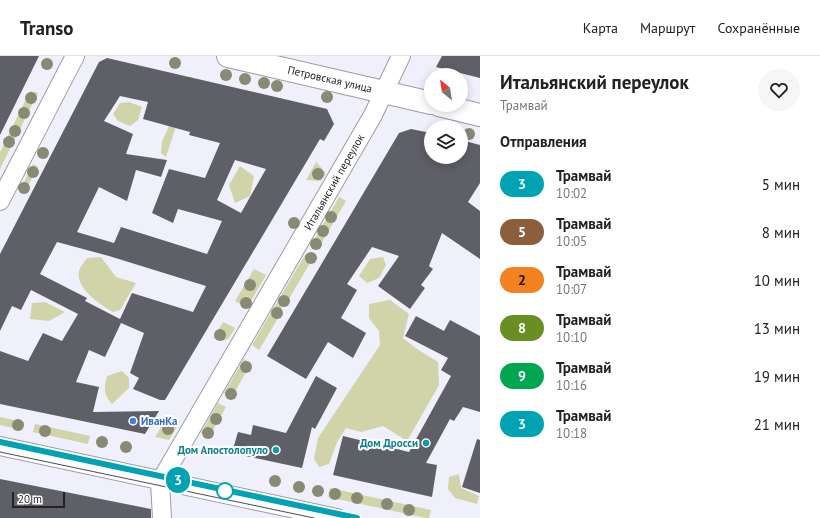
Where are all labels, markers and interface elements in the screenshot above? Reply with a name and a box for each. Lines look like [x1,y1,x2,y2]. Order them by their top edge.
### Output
text: Transo [20,16,73,40]
text: Карта [583,19,618,37]
text: Маршрут [640,19,695,37]
text: Сохранённые [717,19,800,37]
street label: Петровская улица [286,62,374,96]
north arrow [424,68,468,112]
map controls [424,68,468,164]
button: heart [758,69,800,111]
text: Итальянский переулок [500,70,689,94]
text: Трамвай [500,97,548,114]
button: layers [424,120,468,164]
street label: Итальянский переулок [301,131,368,233]
text: Отправления [500,132,587,151]
text: Трамвай [556,166,611,185]
text: 3 [518,175,526,193]
text: 5 мин [762,175,800,194]
text: 10:02 [556,185,587,202]
text: Трамвай [556,214,611,233]
text: 5 [518,223,526,241]
text: 8 мин [762,223,800,242]
text: 10:05 [556,233,587,250]
text: Трамвай [556,262,611,281]
text: 2 [518,271,526,289]
text: 10 мин [754,271,800,290]
text: 10:07 [556,281,587,298]
text: Трамвай [556,310,611,329]
text: 8 [518,319,526,337]
text: 13 мин [754,319,800,338]
text: 10:10 [556,329,587,346]
text: Трамвай [556,358,611,377]
text: 9 [518,367,526,385]
text: 19 мин [754,367,800,386]
text: 10:16 [556,377,587,394]
text: Трамвай [556,406,611,425]
place label: ИванКа [141,414,178,428]
text: 3 [518,415,526,433]
text: 21 мин [754,415,800,434]
marker: ИванКа [128,416,138,426]
text: 10:18 [556,425,587,442]
place label: Дом Дросси [360,436,418,450]
marker: Дом Дросси [421,438,431,448]
place label: Дом Апостолопуло [177,443,268,457]
marker: Дом Апостолопуло [271,445,281,455]
line badge: 3 [165,467,191,493]
text: 3 [174,471,182,489]
unlabelled marker [216,482,234,500]
scale bar [12,490,65,509]
text: 20 m [18,492,42,506]

